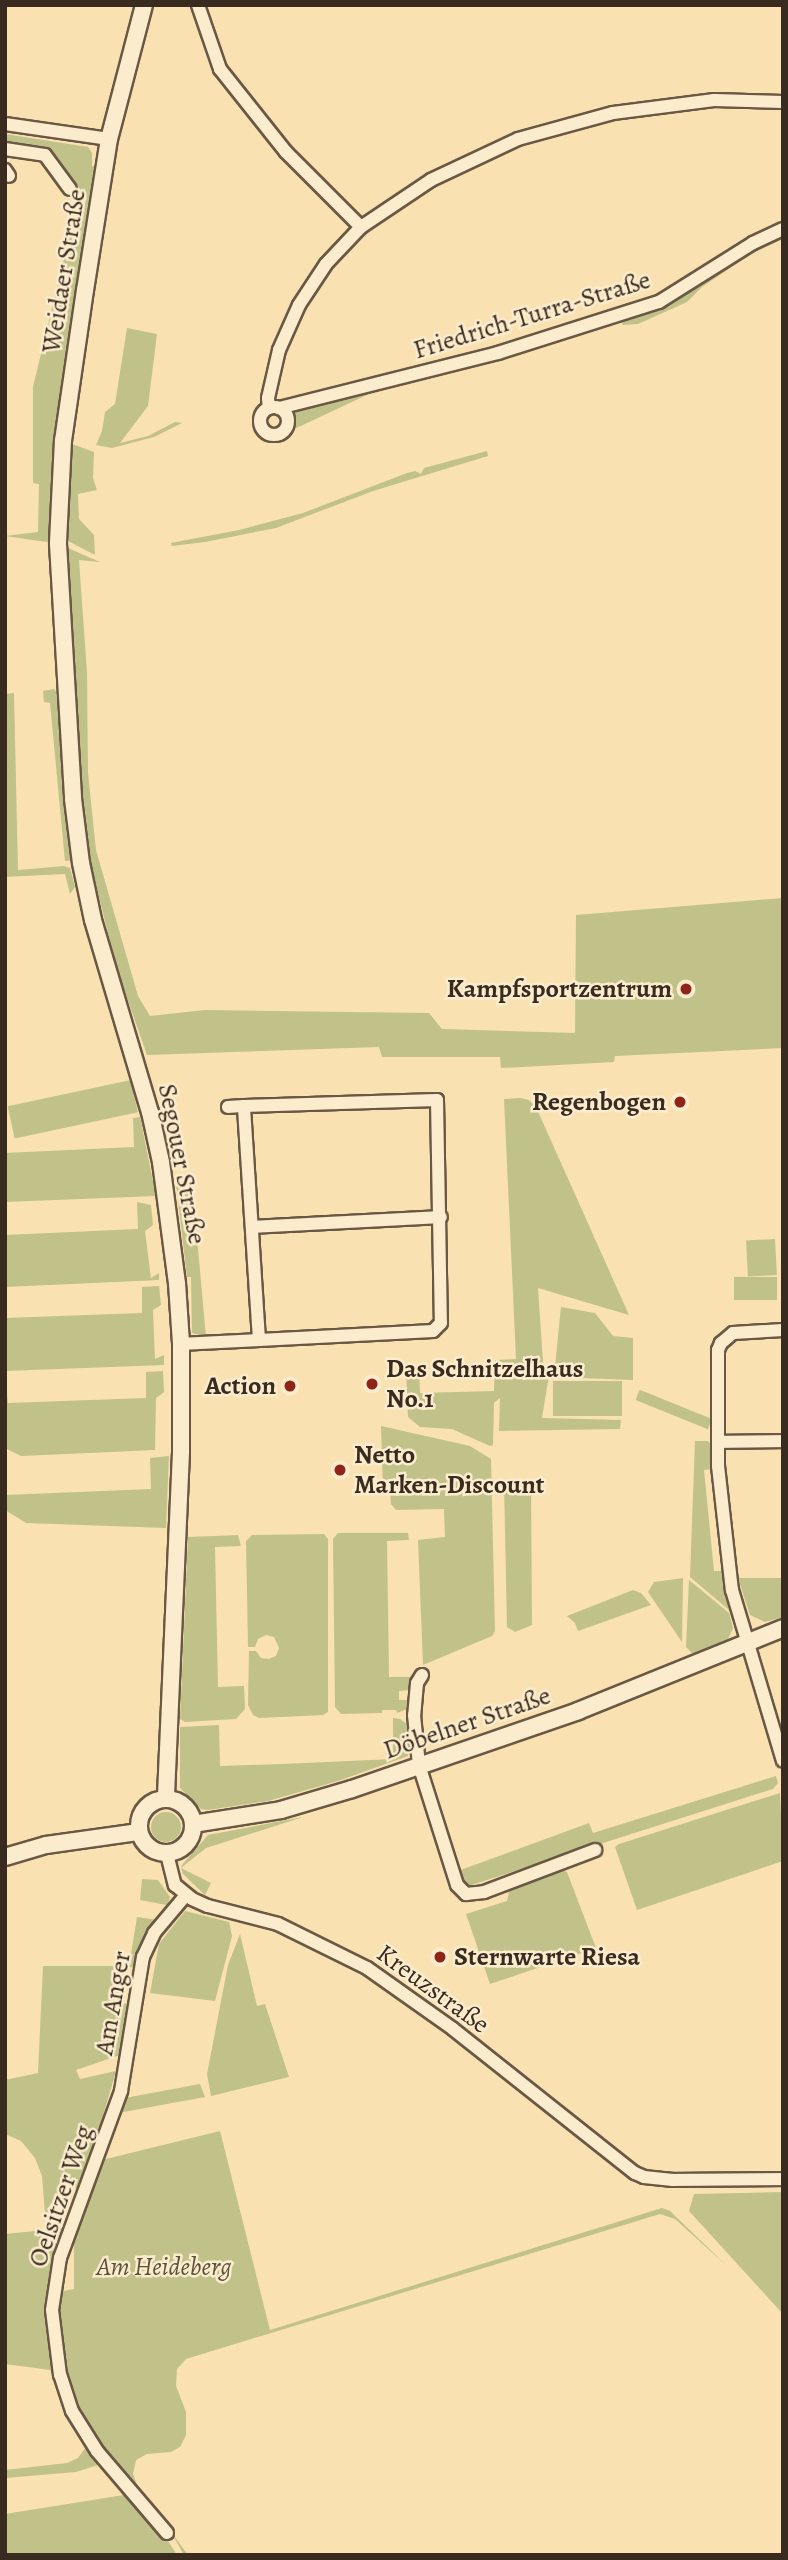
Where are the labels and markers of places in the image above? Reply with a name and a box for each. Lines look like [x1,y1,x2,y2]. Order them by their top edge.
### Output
place label: Kampfsportzentrum [447,973,672,1005]
marker: Kampfsportzentrum [678,981,694,997]
place label: Regenbogen [532,1086,666,1118]
marker: Regenbogen [672,1094,688,1110]
place label: Das Schnitzelhaus No.1 [386,1353,583,1414]
place label: Action [205,1370,276,1402]
marker: Das Schnitzelhaus No.1 [364,1376,380,1392]
marker: Action [282,1378,298,1394]
place label: Netto Marken-Discount [354,1439,544,1500]
marker: Netto Marken-Discount [332,1462,348,1478]
place label: Sternwarte Riesa [454,1941,640,1973]
marker: Sternwarte Riesa [432,1949,448,1965]

